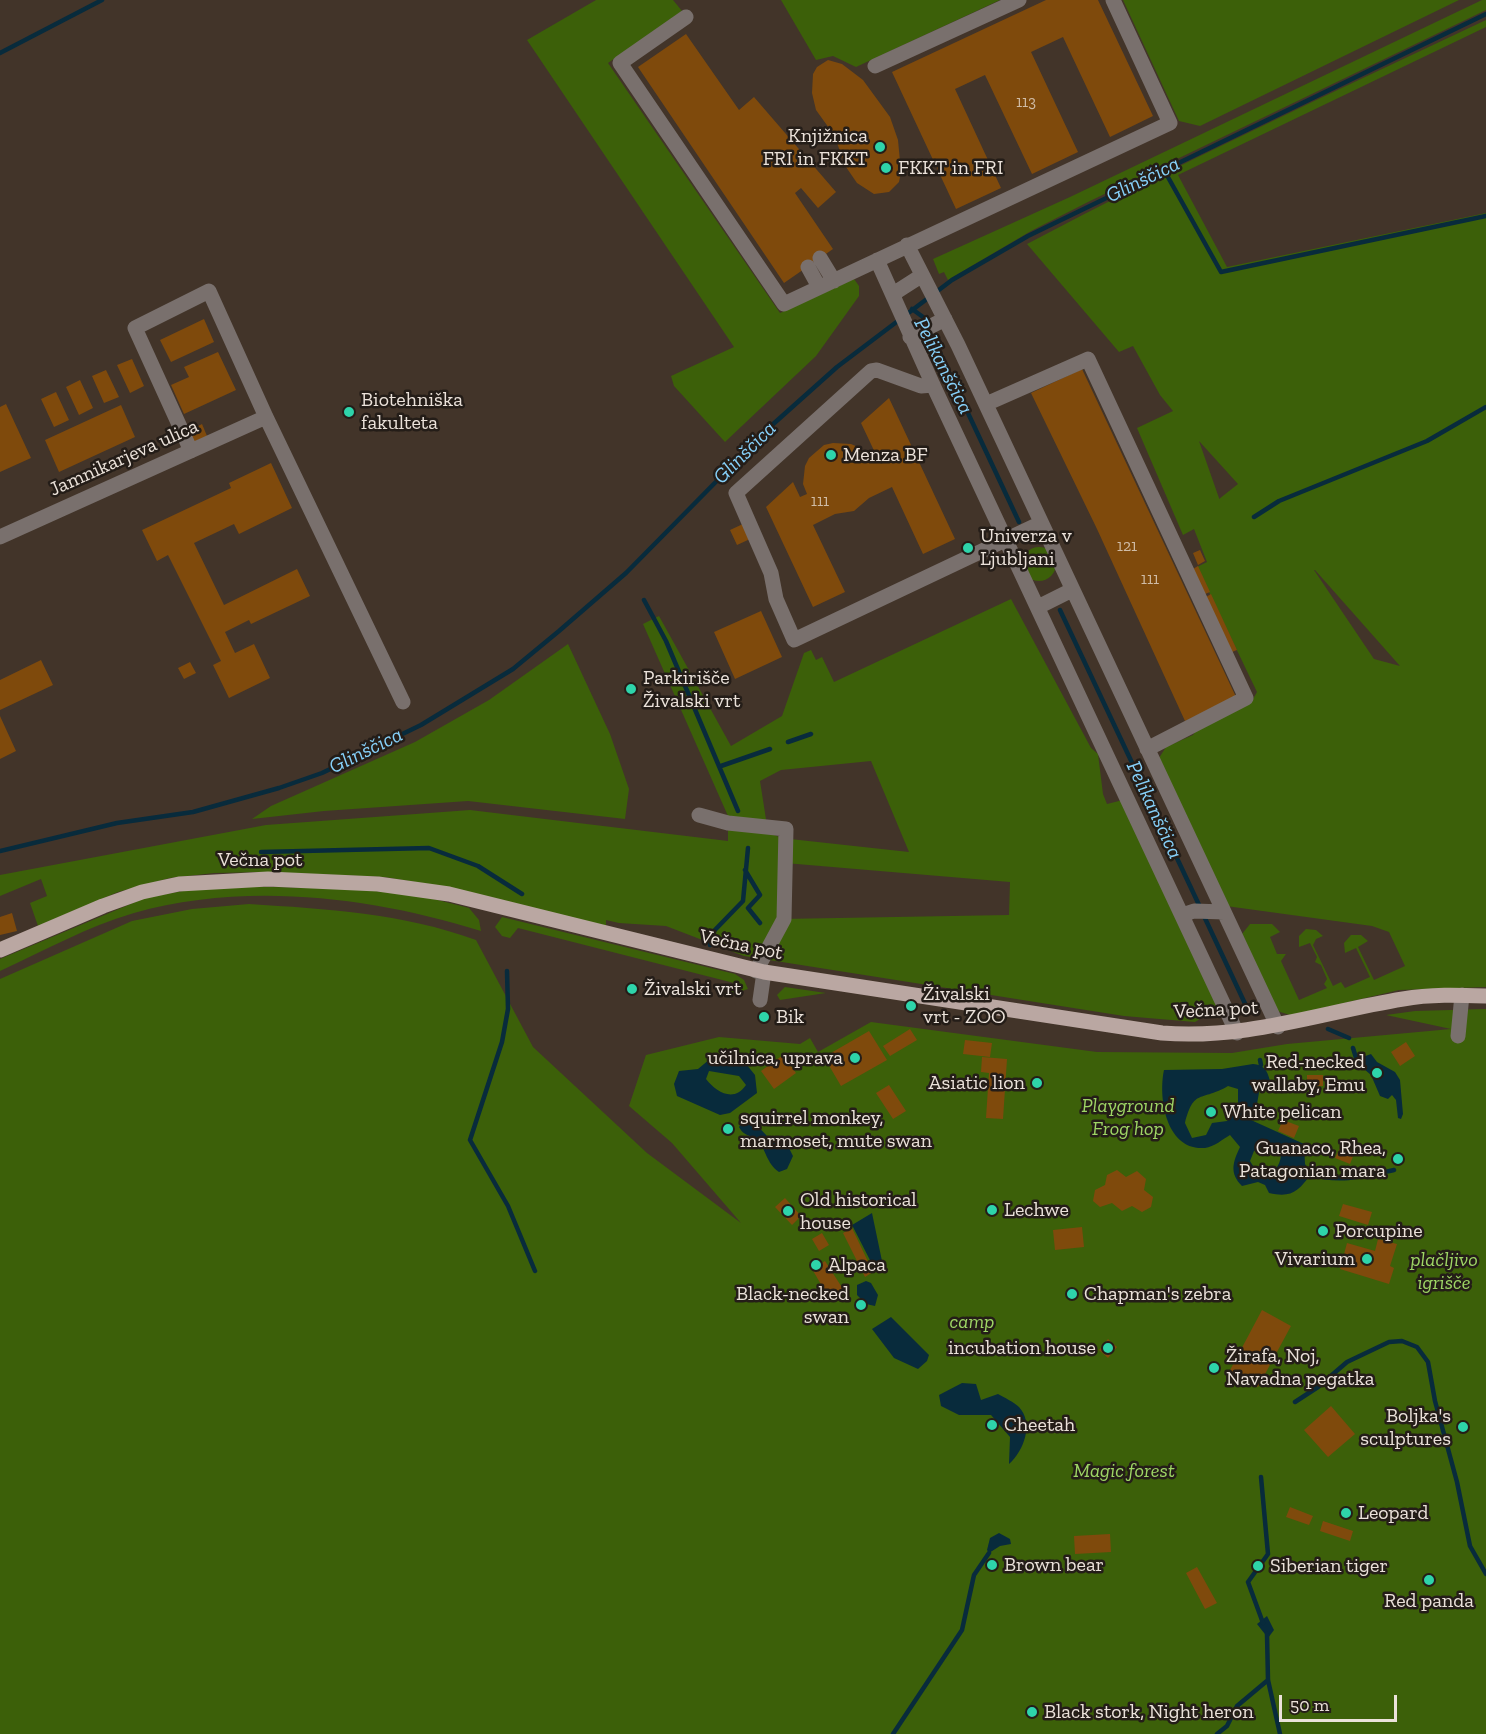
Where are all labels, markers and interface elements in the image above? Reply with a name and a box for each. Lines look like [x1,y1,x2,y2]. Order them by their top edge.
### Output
house number: 113 [1016,92,1036,112]
place label: Knjižnica FRI in FKKT [763,124,868,171]
marker: Knjižnica FRI in FKKT [873,140,887,154]
water label: Glinščica [1102,151,1184,209]
place label: FKKT in FRI [898,156,1003,180]
marker: FKKT in FRI [879,161,893,175]
water label: Pelikanščica [908,314,978,418]
place label: Biotehniška fakulteta [361,388,463,435]
marker: Biotehniška fakulteta [342,405,356,419]
street label: Jamnikarjeva ulica [46,414,202,502]
water label: Glinščica [708,416,782,490]
place label: Menza BF [843,443,928,467]
marker: Menza BF [824,448,838,462]
house number: 111 [811,491,829,511]
place label: Univerza v Ljubljani [980,524,1072,571]
house number: 121 [1117,536,1137,556]
marker: Univerza v Ljubljani [961,541,975,555]
house number: 111 [1141,569,1159,589]
place label: Parkirišče Živalski vrt [643,666,740,713]
marker: Parkirišče Živalski vrt [624,682,638,696]
water label: Glinščica [325,722,407,780]
water label: Pelikanščica [1120,757,1188,863]
street label: Večna pot [218,848,302,872]
street label: Večna pot [697,924,785,966]
place label: Živalski vrt [644,977,741,1001]
marker: Živalski vrt [625,982,639,996]
place label: Živalski vrt - ZOO [923,982,1006,1029]
street label: Večna pot [1173,996,1259,1024]
marker: Živalski vrt - ZOO [904,999,918,1013]
place label: Bik [776,1005,804,1029]
marker: Bik [757,1010,771,1024]
place label: učilnica, uprava [707,1046,843,1070]
place label: Red-necked wallaby, Emu [1251,1050,1365,1097]
marker: učilnica, uprava [848,1051,862,1065]
marker: Red-necked wallaby, Emu [1370,1066,1384,1080]
place label: Asiatic lion [929,1071,1025,1095]
marker: Asiatic lion [1030,1076,1044,1090]
park label: Playground Frog hop [1081,1094,1175,1141]
place label: White pelican [1223,1100,1342,1124]
marker: White pelican [1204,1105,1218,1119]
place label: squirrel monkey, marmoset, mute swan [740,1106,932,1153]
marker: squirrel monkey, marmoset, mute swan [721,1122,735,1136]
place label: Guanaco, Rhea, Patagonian mara [1239,1136,1386,1183]
marker: Guanaco, Rhea, Patagonian mara [1391,1152,1405,1166]
place label: Old historical house [800,1188,917,1235]
place label: Lechwe [1004,1198,1069,1222]
marker: Lechwe [985,1203,999,1217]
marker: Old historical house [781,1204,795,1218]
place label: Porcupine [1335,1219,1423,1243]
marker: Porcupine [1316,1224,1330,1238]
place label: Vivarium [1275,1247,1355,1271]
park label: plačljivo igrišče [1410,1248,1478,1295]
marker: Vivarium [1360,1252,1374,1266]
place label: Alpaca [828,1253,886,1277]
marker: Alpaca [809,1258,823,1272]
place label: Black-necked swan [736,1282,849,1329]
place label: Chapman's zebra [1084,1282,1231,1306]
marker: Chapman's zebra [1065,1287,1079,1301]
marker: Black-necked swan [854,1298,868,1312]
park label: camp [949,1310,995,1334]
place label: incubation house [948,1336,1096,1360]
marker: incubation house [1101,1341,1115,1355]
place label: Žirafa, Noj, Navadna pegatka [1226,1344,1374,1391]
marker: Žirafa, Noj, Navadna pegatka [1207,1361,1221,1375]
place label: Boljka's sculptures [1360,1404,1451,1451]
place label: Cheetah [1004,1413,1075,1437]
marker: Cheetah [985,1418,999,1432]
marker: Boljka's sculptures [1456,1420,1470,1434]
park label: Magic forest [1073,1459,1175,1483]
place label: Leopard [1358,1501,1429,1525]
marker: Leopard [1339,1506,1353,1520]
place label: Brown bear [1004,1553,1104,1577]
place label: Siberian tiger [1270,1554,1388,1578]
marker: Brown bear [985,1558,999,1572]
marker: Siberian tiger [1251,1559,1265,1573]
marker: Red panda [1422,1573,1436,1587]
place label: Red panda [1384,1589,1474,1613]
scale bar [1282,1683,1400,1721]
text: 50 m [1290,1694,1329,1716]
place label: Black stork, Night heron [1044,1700,1254,1724]
marker: Black stork, Night heron [1025,1705,1039,1719]

